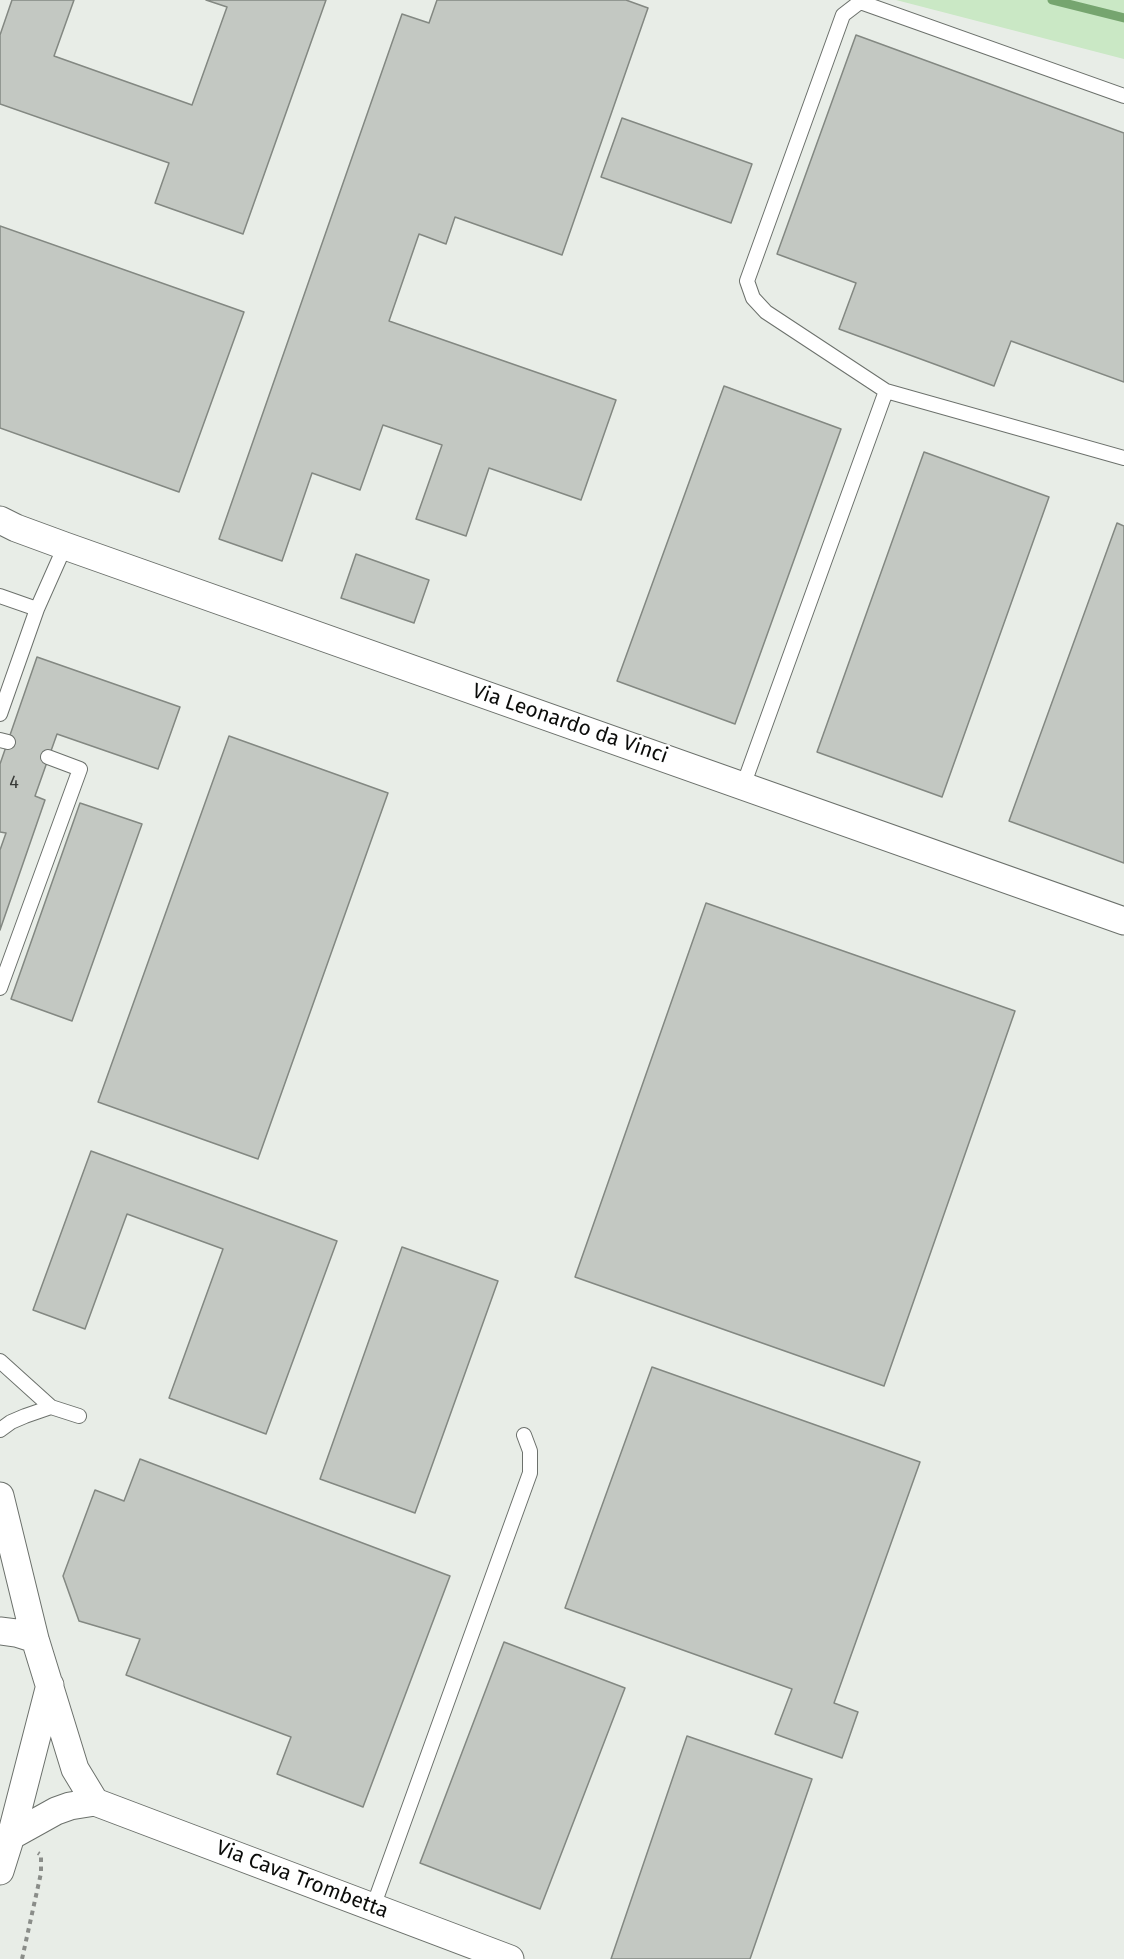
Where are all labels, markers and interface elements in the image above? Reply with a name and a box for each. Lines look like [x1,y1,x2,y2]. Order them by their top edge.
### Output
street label: Via Leonardo da Vinci [469,679,671,769]
house number: 4 [9,772,19,794]
street label: Via Cava Trombetta [212,1836,392,1924]

